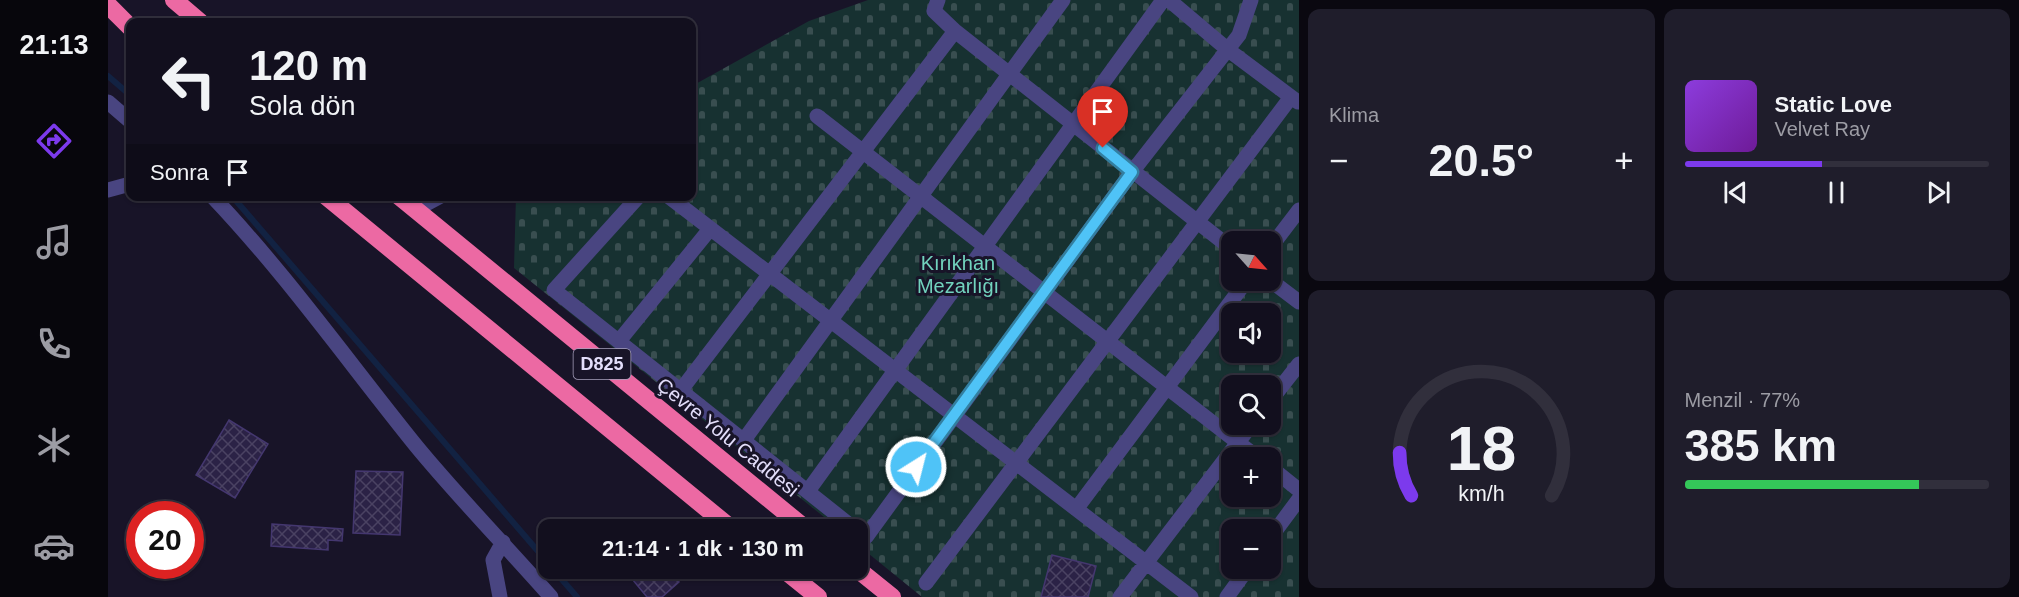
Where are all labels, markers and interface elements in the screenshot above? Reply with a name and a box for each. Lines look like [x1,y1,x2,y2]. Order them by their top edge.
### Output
text: 21:13 [19,30,89,60]
icon: left [150,42,228,120]
text: 120 m [249,42,368,89]
pin [1077,86,1128,148]
text: Sola dön [249,91,356,121]
text: Static Love [1775,92,1892,117]
icon: arrive [1086,95,1119,128]
text: Klima [1329,104,1379,126]
text: Velvet Ray [1775,118,1870,140]
icon: directions [33,120,75,162]
text: 20.5° [1428,135,1534,186]
text: − [1329,142,1348,179]
text: + [1614,142,1634,179]
icon: arrive [221,156,254,189]
text: Sonra [150,160,209,185]
icon: previous [1719,176,1752,209]
icon: pause [1820,176,1853,209]
icon: next [1922,176,1955,209]
icon: music [33,221,75,263]
north arrow [1221,231,1281,291]
map controls [1221,231,1281,579]
park label: Kırıkhan Mezarlığı [917,252,999,297]
button: sound [1221,303,1281,363]
icon: phone [33,323,75,365]
road number: D825 [574,349,630,379]
street label: Çevre Yolu Caddesi [653,373,803,501]
button: search [1221,375,1281,435]
text: Menzil · 77% [1685,389,1800,411]
text: 18 [1447,414,1516,483]
text: 385 km [1685,420,1837,471]
icon: climate [33,424,75,466]
position arrow [884,435,948,499]
button: + [1221,447,1281,507]
text: km/h [1458,482,1504,506]
speed limit sign: 20 [126,501,204,579]
button: − [1221,519,1281,579]
icon: car [33,525,75,567]
text: 21:14 · 1 dk · 130 m [602,536,804,561]

